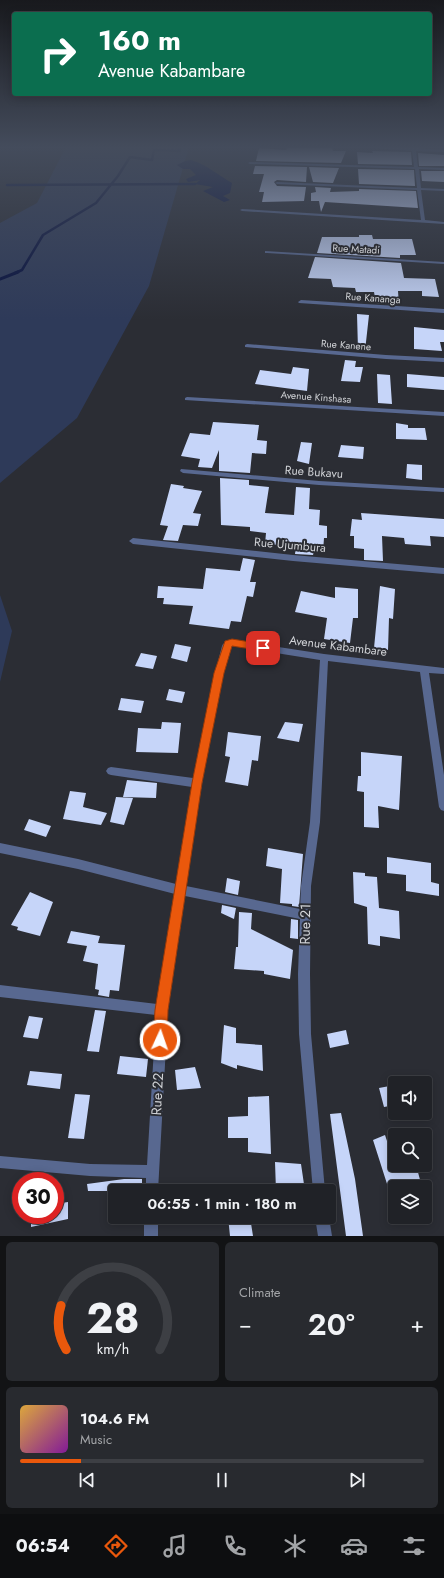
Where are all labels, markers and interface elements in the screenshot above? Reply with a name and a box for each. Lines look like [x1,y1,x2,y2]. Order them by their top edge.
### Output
text: 160 m [98,20,181,61]
icon: right [32,28,84,80]
text: Avenue Kabambare [98,58,245,84]
street label: Rue Matadi [332,240,380,258]
street label: Rue Kananga [345,289,401,307]
street label: Rue Kanene [320,336,372,354]
street label: Avenue Kinshasa [280,387,352,407]
street label: Rue Bukavu [284,461,344,483]
street label: Rue Ujumbura [253,533,327,557]
pin [246,631,280,665]
street label: Avenue Kabambare [288,631,388,661]
icon: arrive [252,637,274,659]
street label: Rue 21 [295,903,315,945]
position arrow [139,1019,181,1061]
street label: Rue 22 [146,1072,168,1116]
map controls [388,1076,432,1224]
button: sound [388,1076,432,1120]
button: search [388,1128,432,1172]
speed limit sign: 30 [12,1172,64,1224]
button: layers [388,1180,432,1224]
text: 06:55 · 1 min · 180 m [147,1193,297,1215]
text: Climate [239,1283,280,1302]
text: 28 [86,1287,139,1348]
text: 20° [308,1303,355,1346]
text: − [239,1308,252,1340]
text: + [410,1308,424,1340]
text: km/h [96,1338,129,1358]
text: 104.6 FM [80,1408,149,1430]
text: Music [80,1430,112,1449]
icon: previous [76,1469,98,1491]
icon: pause [211,1469,233,1491]
icon: next [346,1469,368,1491]
icon: directions [102,1532,130,1560]
icon: music [161,1532,189,1560]
icon: phone [221,1532,249,1560]
icon: climate [281,1532,309,1560]
icon: car [340,1532,368,1560]
icon: filters [400,1532,428,1560]
text: 06:54 [16,1533,70,1559]

